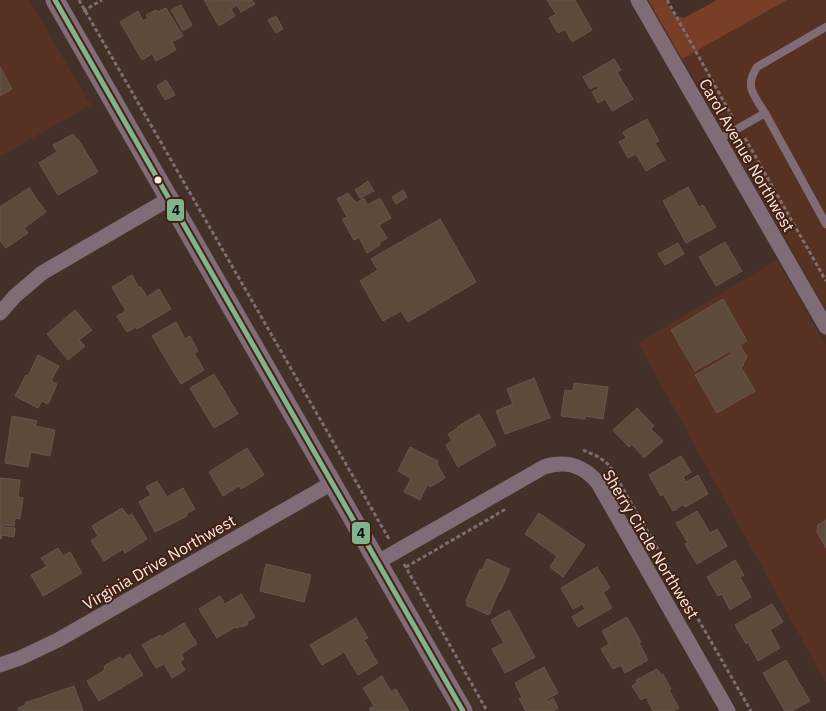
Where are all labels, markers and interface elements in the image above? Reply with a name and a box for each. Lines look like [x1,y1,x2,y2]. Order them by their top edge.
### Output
street label: Carol Avenue Northwest [695,75,799,235]
unlabelled marker [153,175,163,185]
line badge: 4 [166,198,185,222]
text: 4 [172,201,180,219]
street label: Sherry Circle Northwest [598,466,704,622]
street label: Virginia Drive Northwest [79,510,239,614]
line badge: 4 [351,521,371,545]
text: 4 [357,524,365,542]

